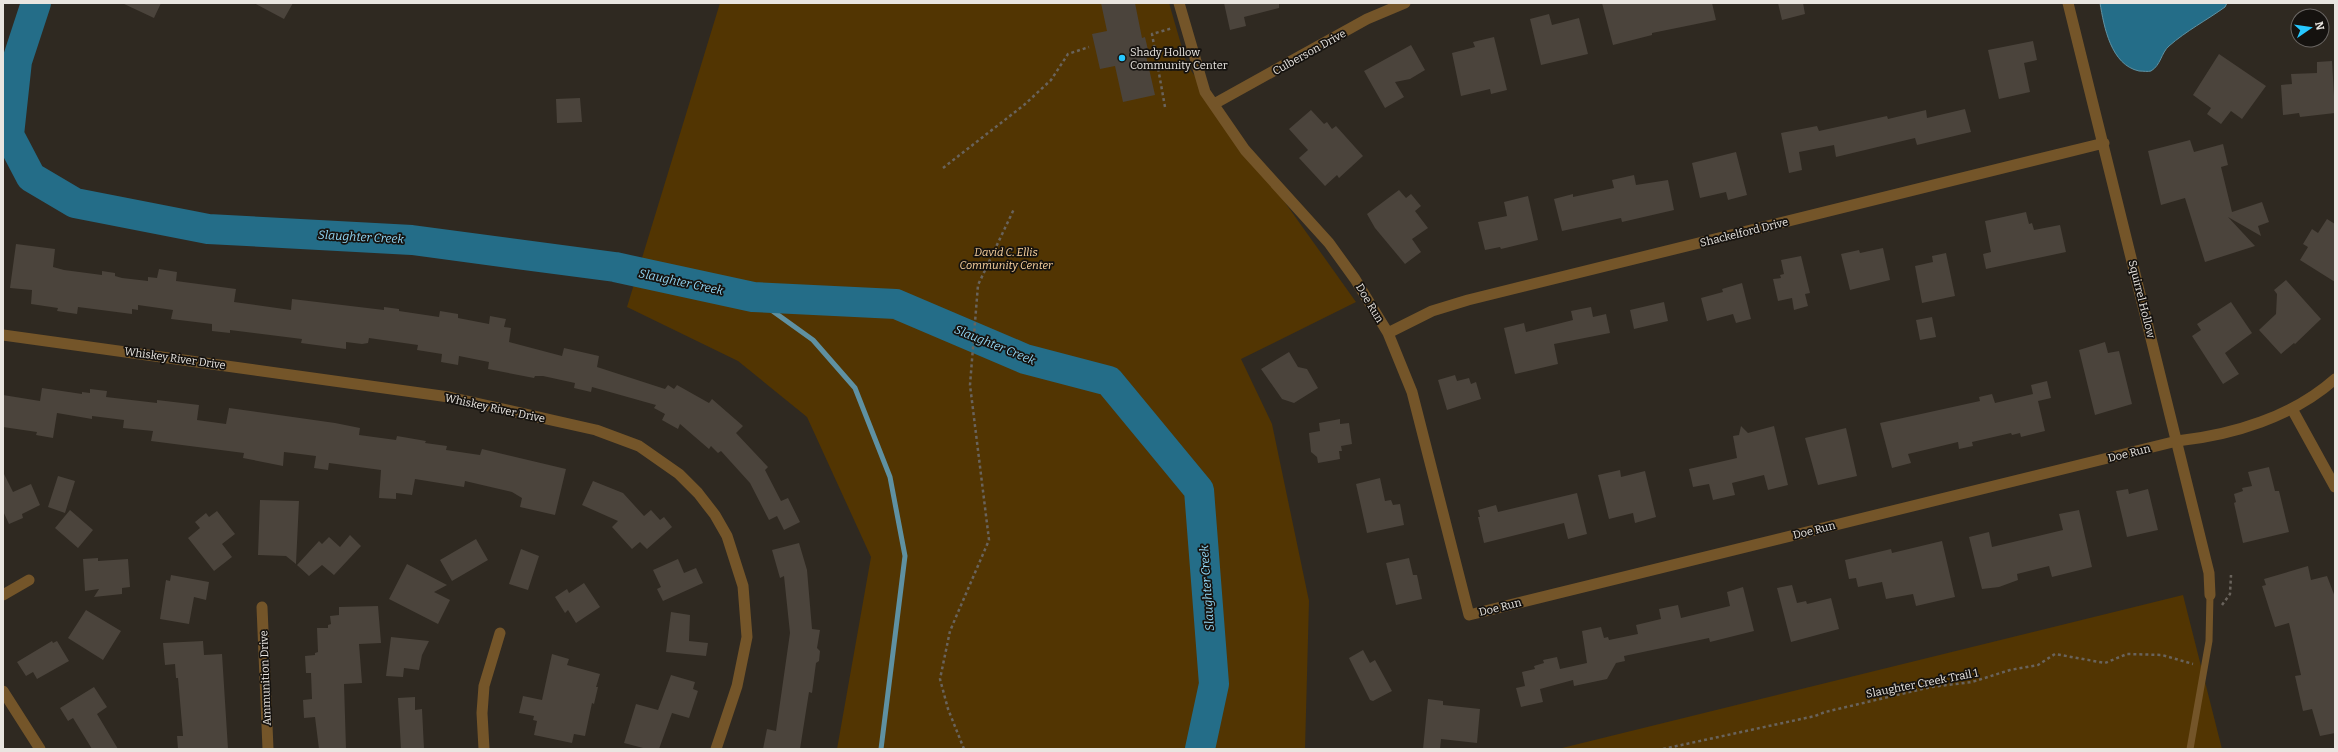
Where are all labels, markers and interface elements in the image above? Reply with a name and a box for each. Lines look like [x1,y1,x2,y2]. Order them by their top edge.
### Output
north arrow [2290,8,2330,48]
text: N [2312,20,2327,32]
street label: Culberson Drive [1270,27,1348,78]
place label: Shady Hollow Community Center [1130,46,1228,72]
marker: Shady Hollow Community Center [1117,53,1127,63]
street label: Shackelford Drive [1699,215,1790,250]
water label: Slaughter Creek [318,228,405,246]
park label: David C. Ellis Community Center [960,246,1053,272]
street label: Squirrel Hollow [2126,259,2158,340]
water label: Slaughter Creek [637,266,725,298]
street label: Doe Run [1353,281,1386,325]
water label: Slaughter Creek [952,322,1038,368]
street label: Whiskey River Drive [123,345,226,372]
street label: Whiskey River Drive [444,392,546,425]
street label: Doe Run [2107,442,2152,465]
street label: Doe Run [1792,519,1837,542]
water label: Slaughter Creek [1197,544,1217,631]
street label: Doe Run [1478,596,1523,619]
street label: Ammunition Drive [257,630,274,726]
street label: Slaughter Creek Trail 1 [1865,666,1980,701]

